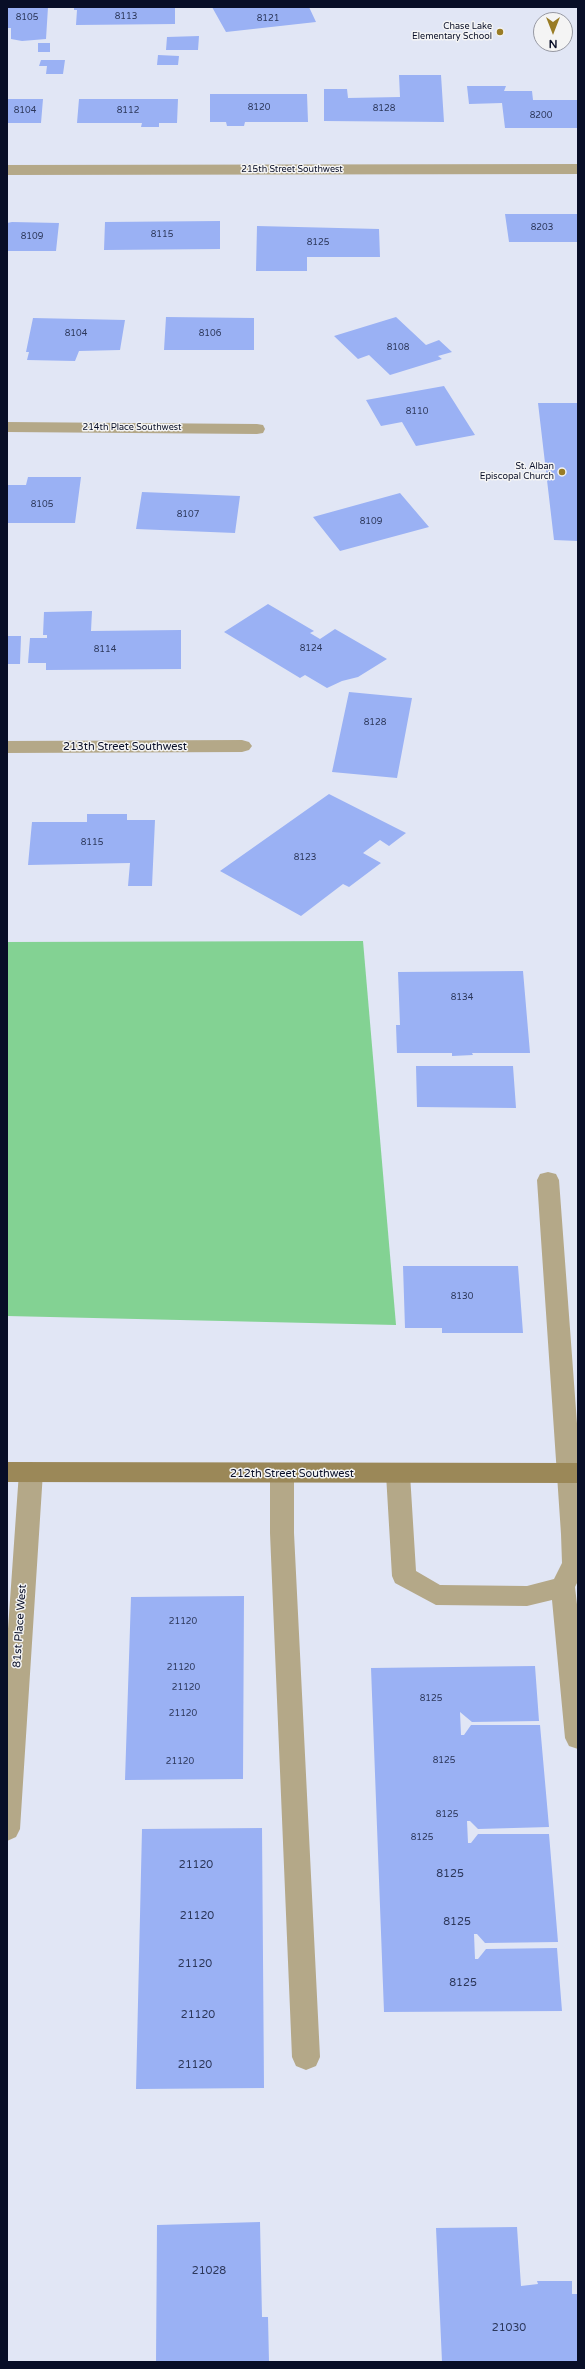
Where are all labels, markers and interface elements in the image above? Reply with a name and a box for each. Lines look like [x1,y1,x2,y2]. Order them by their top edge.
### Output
house number: 8113 [115,12,137,22]
north arrow [533,12,573,52]
house number: 8105 [16,13,38,23]
house number: 8121 [257,14,279,24]
place label: Chase Lake Elementary School [412,22,492,43]
marker: Chase Lake Elementary School [495,27,505,37]
text: N [549,37,557,50]
house number: 8120 [248,103,270,113]
house number: 8128 [373,104,395,114]
house number: 8104 [14,106,36,116]
house number: 8112 [117,106,139,116]
house number: 8200 [530,111,552,121]
street label: 215th Street Southwest [241,165,343,175]
house number: 8203 [531,223,553,233]
house number: 8115 [151,230,173,240]
house number: 8109 [21,232,43,242]
house number: 8125 [307,238,329,248]
house number: 8104 [65,329,87,339]
house number: 8106 [199,329,221,339]
house number: 8108 [387,343,409,353]
house number: 8110 [406,407,428,417]
street label: 214th Place Southwest [83,423,181,433]
place label: St. Alban Episcopal Church [480,462,554,483]
marker: St. Alban Episcopal Church [557,467,567,477]
house number: 8105 [31,500,53,510]
house number: 8107 [177,510,199,520]
house number: 8109 [360,517,382,527]
house number: 8124 [300,644,322,654]
house number: 8114 [94,645,116,655]
house number: 8128 [364,718,386,728]
street label: 213th Street Southwest [63,740,187,754]
house number: 8115 [81,838,103,848]
house number: 8123 [294,853,316,863]
house number: 8134 [451,993,473,1003]
house number: 8130 [451,1292,473,1302]
street label: 212th Street Southwest [230,1467,354,1481]
street label: 81st Place West [11,1584,29,1668]
house number: 21120 [169,1617,197,1627]
house number: 21120 [167,1663,195,1673]
house number: 21120 [172,1683,200,1693]
house number: 8125 [420,1694,442,1704]
house number: 21120 [169,1709,197,1719]
house number: 8125 [433,1756,455,1766]
house number: 21120 [166,1757,194,1767]
house number: 8125 [436,1810,458,1820]
house number: 8125 [411,1833,433,1843]
house number: 21120 [179,1858,213,1872]
house number: 8125 [436,1867,464,1881]
house number: 21120 [180,1909,214,1923]
house number: 8125 [443,1915,471,1929]
house number: 21120 [178,1957,212,1971]
house number: 8125 [449,1976,477,1990]
house number: 21120 [181,2008,215,2022]
house number: 21120 [178,2058,212,2072]
house number: 21028 [192,2264,226,2278]
house number: 21030 [492,2321,526,2335]

